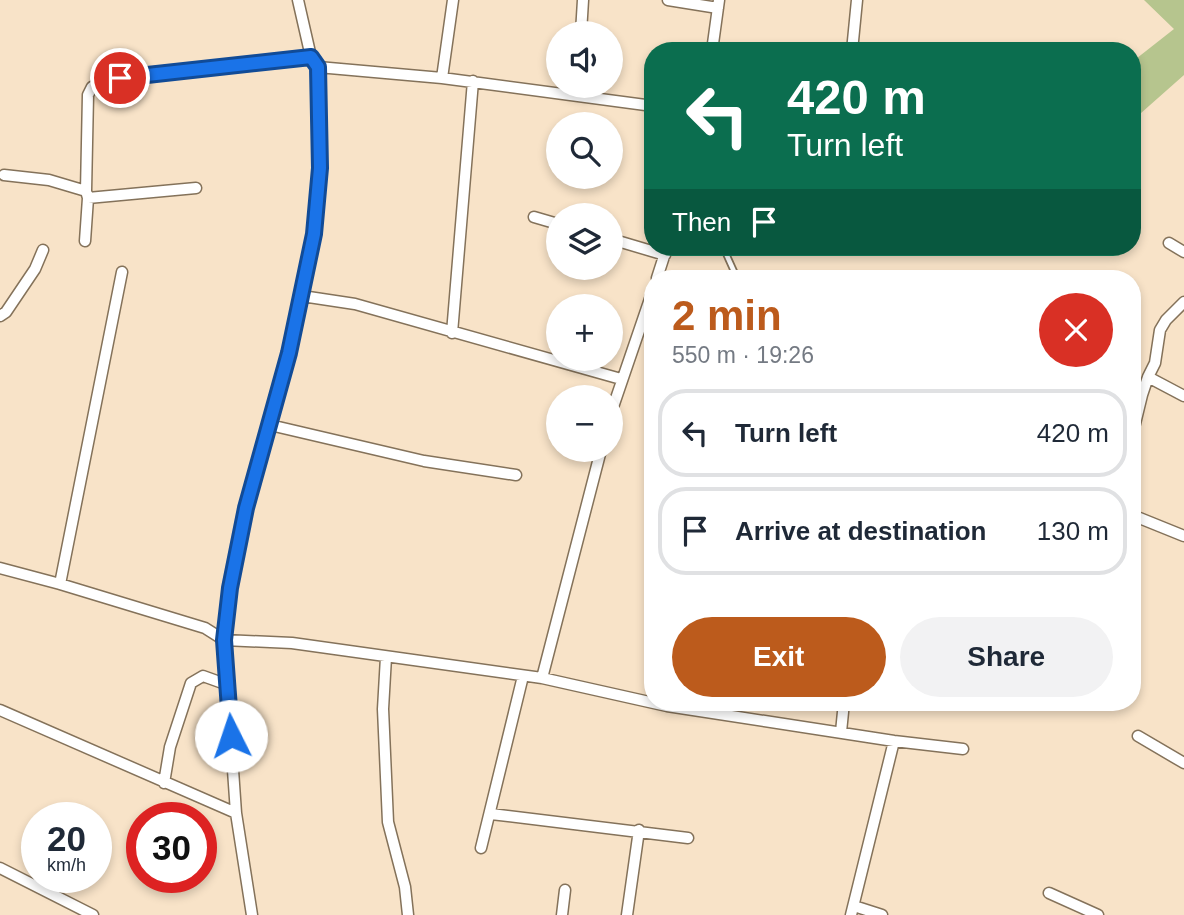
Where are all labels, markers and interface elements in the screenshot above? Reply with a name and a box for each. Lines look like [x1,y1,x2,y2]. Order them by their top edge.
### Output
map controls [546,21,623,462]
button: sound [546,21,623,98]
pin [90,48,150,108]
icon: arrive [101,59,139,97]
icon: left [672,70,763,161]
text: 420 m [787,70,926,124]
button: search [546,112,623,189]
text: Turn left [787,127,903,163]
button: layers [546,203,623,280]
icon: arrive [745,203,783,241]
text: Then [672,207,731,237]
text: 2 min [672,292,782,339]
button: close [1039,293,1113,367]
button: + [546,294,623,371]
text: 550 m · 19:26 [672,342,814,368]
button: − [546,385,623,462]
icon: left [676,414,714,452]
text: Turn left [735,418,837,448]
text: 420 m [1037,418,1109,448]
icon: arrive [676,512,714,550]
text: Arrive at destination [735,516,986,546]
text: 130 m [1037,516,1109,546]
button: Exit [672,617,886,697]
button: Share [900,617,1113,697]
position arrow [194,699,268,773]
speed limit sign: 30 [126,802,217,893]
text: 20 [47,819,86,858]
text: km/h [47,855,86,875]

